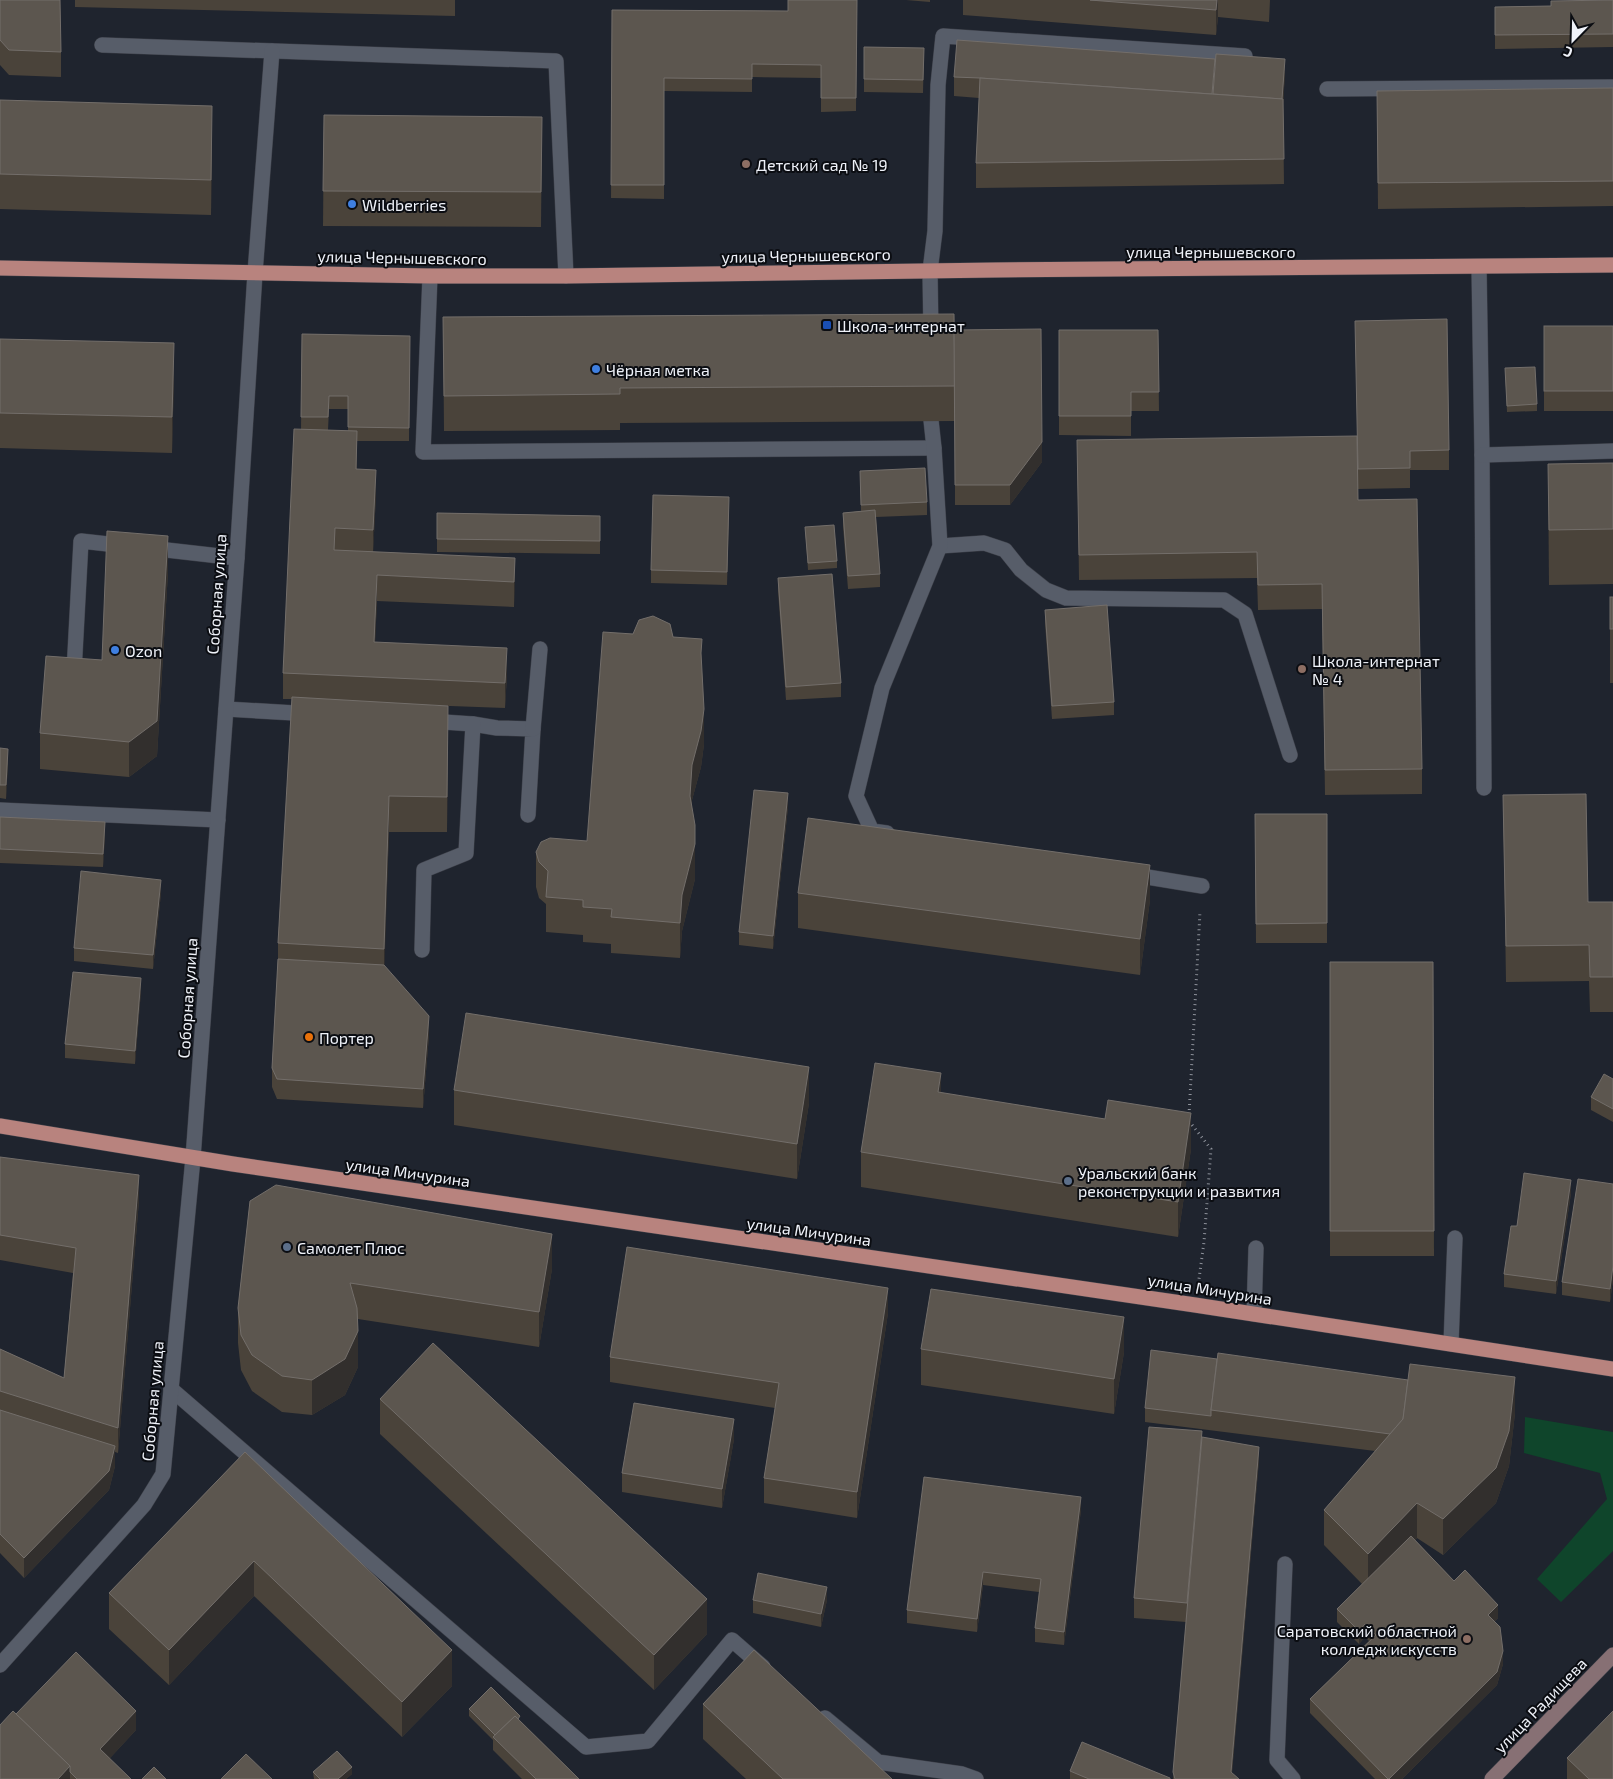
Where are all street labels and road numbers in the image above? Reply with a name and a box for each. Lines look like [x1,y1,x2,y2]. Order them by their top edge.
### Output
street label: улица Чернышевского [1126,242,1296,262]
street label: улица Чернышевского [721,244,891,267]
street label: улица Чернышевского [317,246,487,269]
street label: Соборная улица [202,533,231,655]
street label: Соборная улица [173,937,202,1059]
street label: улица Мичурина [344,1154,472,1191]
street label: улица Мичурина [745,1213,873,1250]
street label: улица Мичурина [1146,1270,1274,1309]
street label: Соборная улица [137,1340,168,1462]
street label: улица Радищева [1490,1653,1591,1757]

